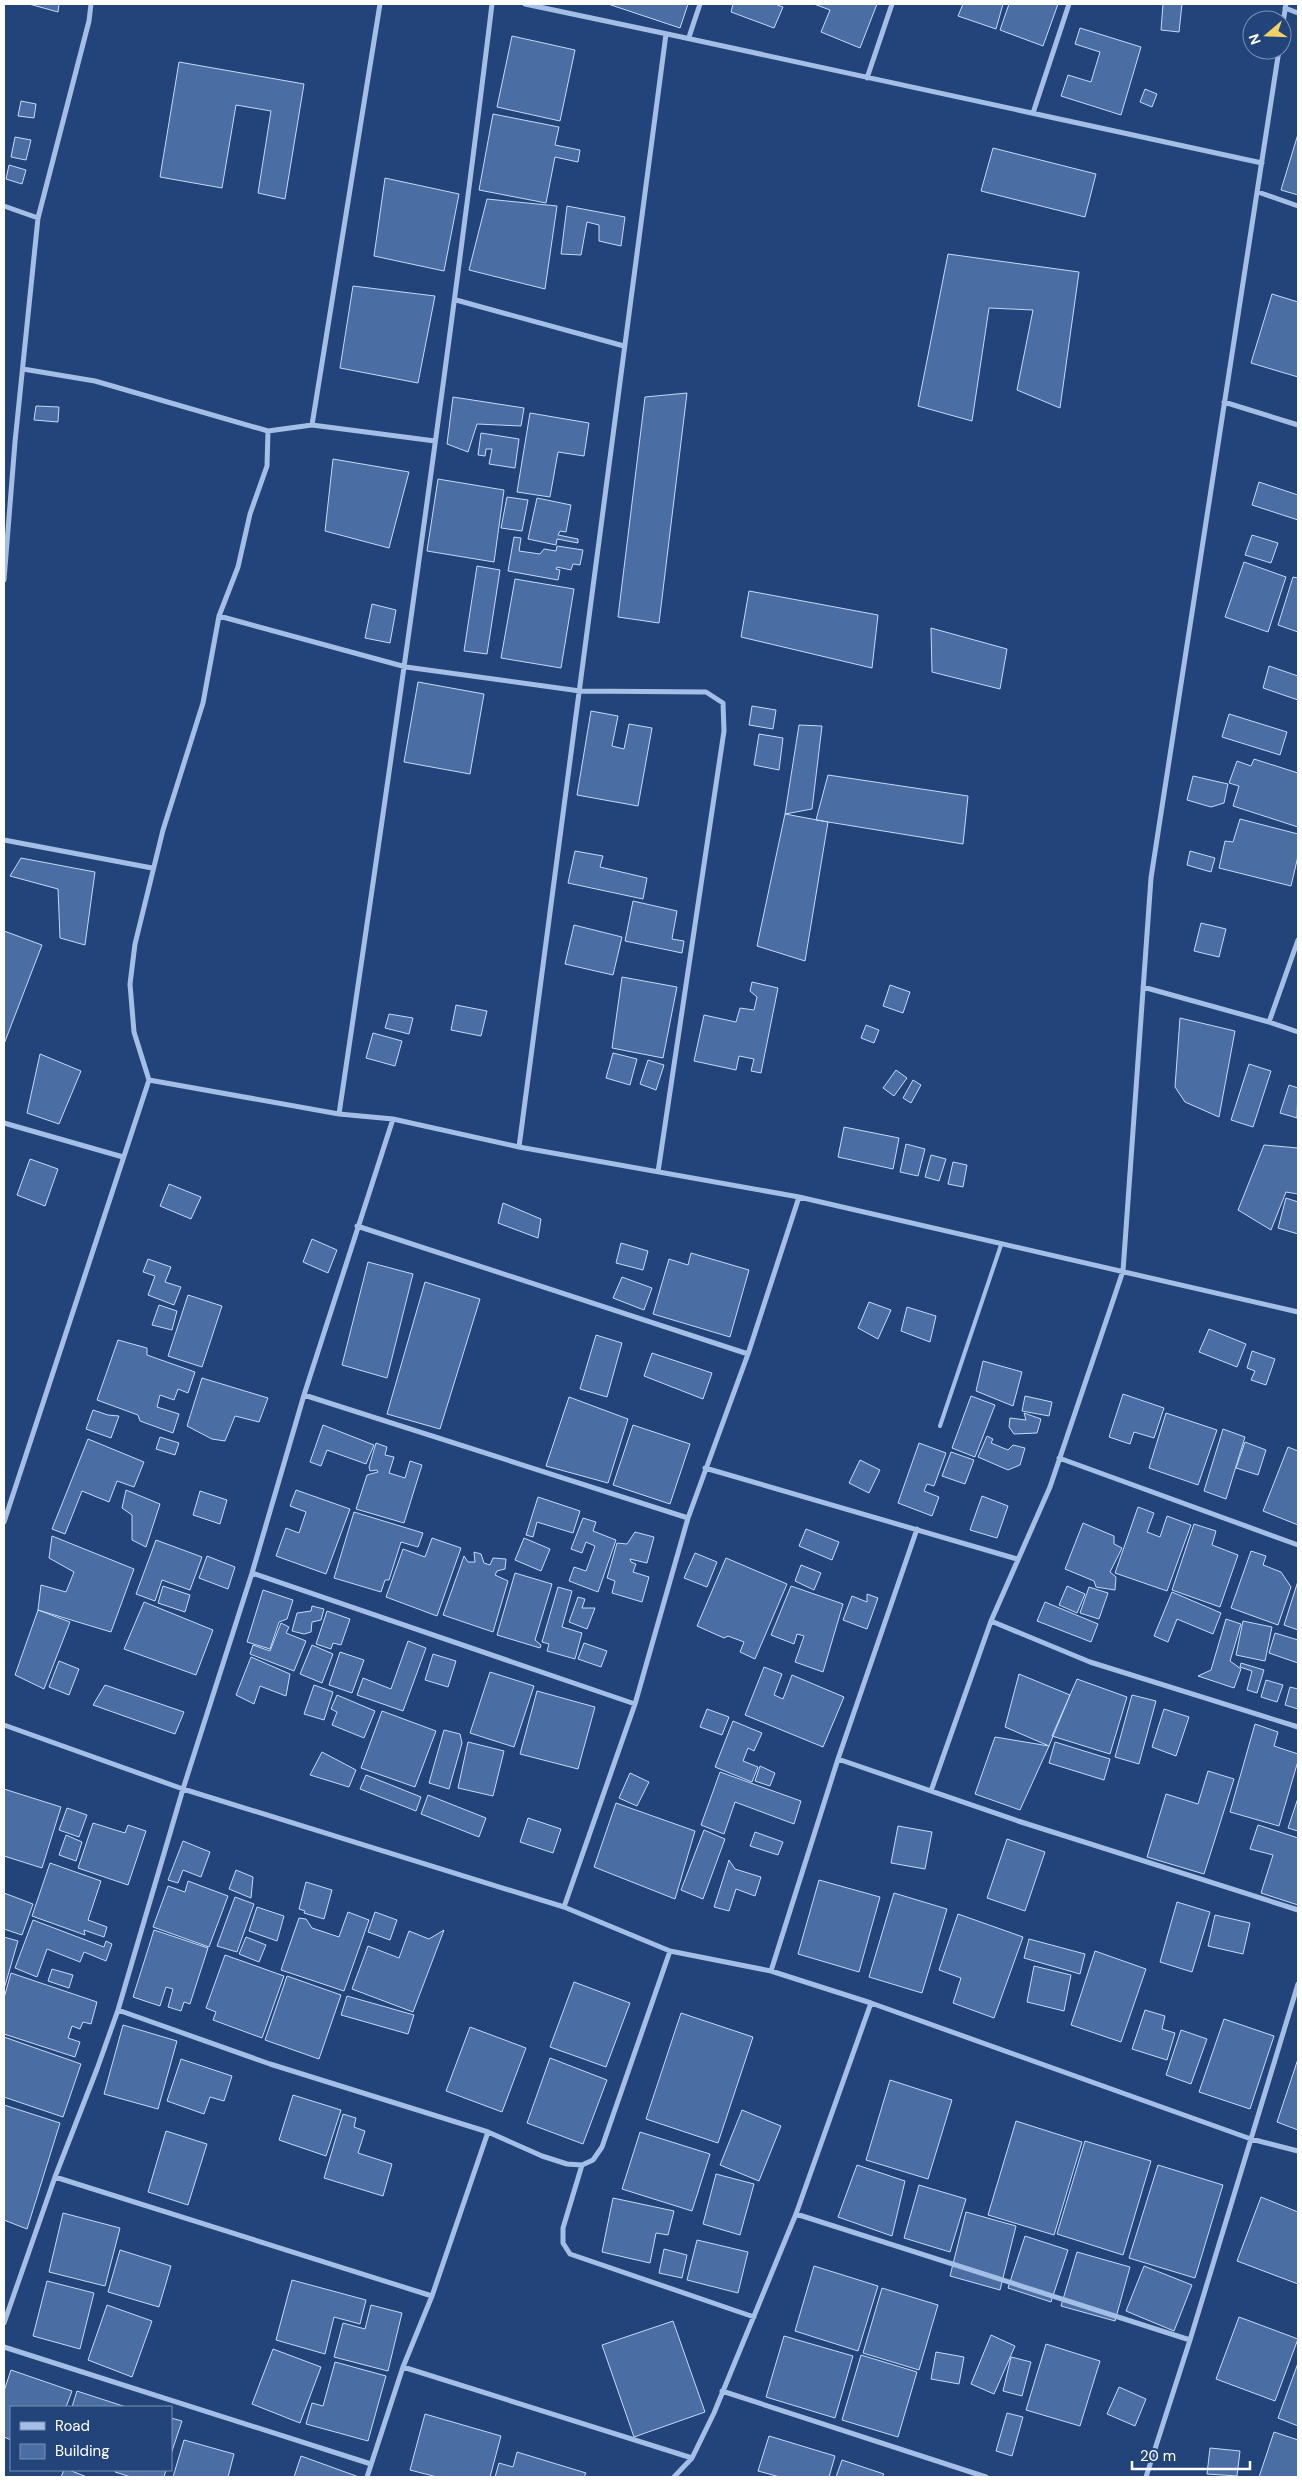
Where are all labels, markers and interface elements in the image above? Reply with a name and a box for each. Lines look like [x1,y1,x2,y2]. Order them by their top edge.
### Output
north arrow [1242,10,1292,60]
text: N [1245,31,1265,47]
legend [10,2406,172,2471]
text: Road [55,2416,90,2436]
scale bar [1132,2438,1250,2470]
text: Building [55,2441,110,2461]
text: 20 m [1140,2446,1176,2466]

